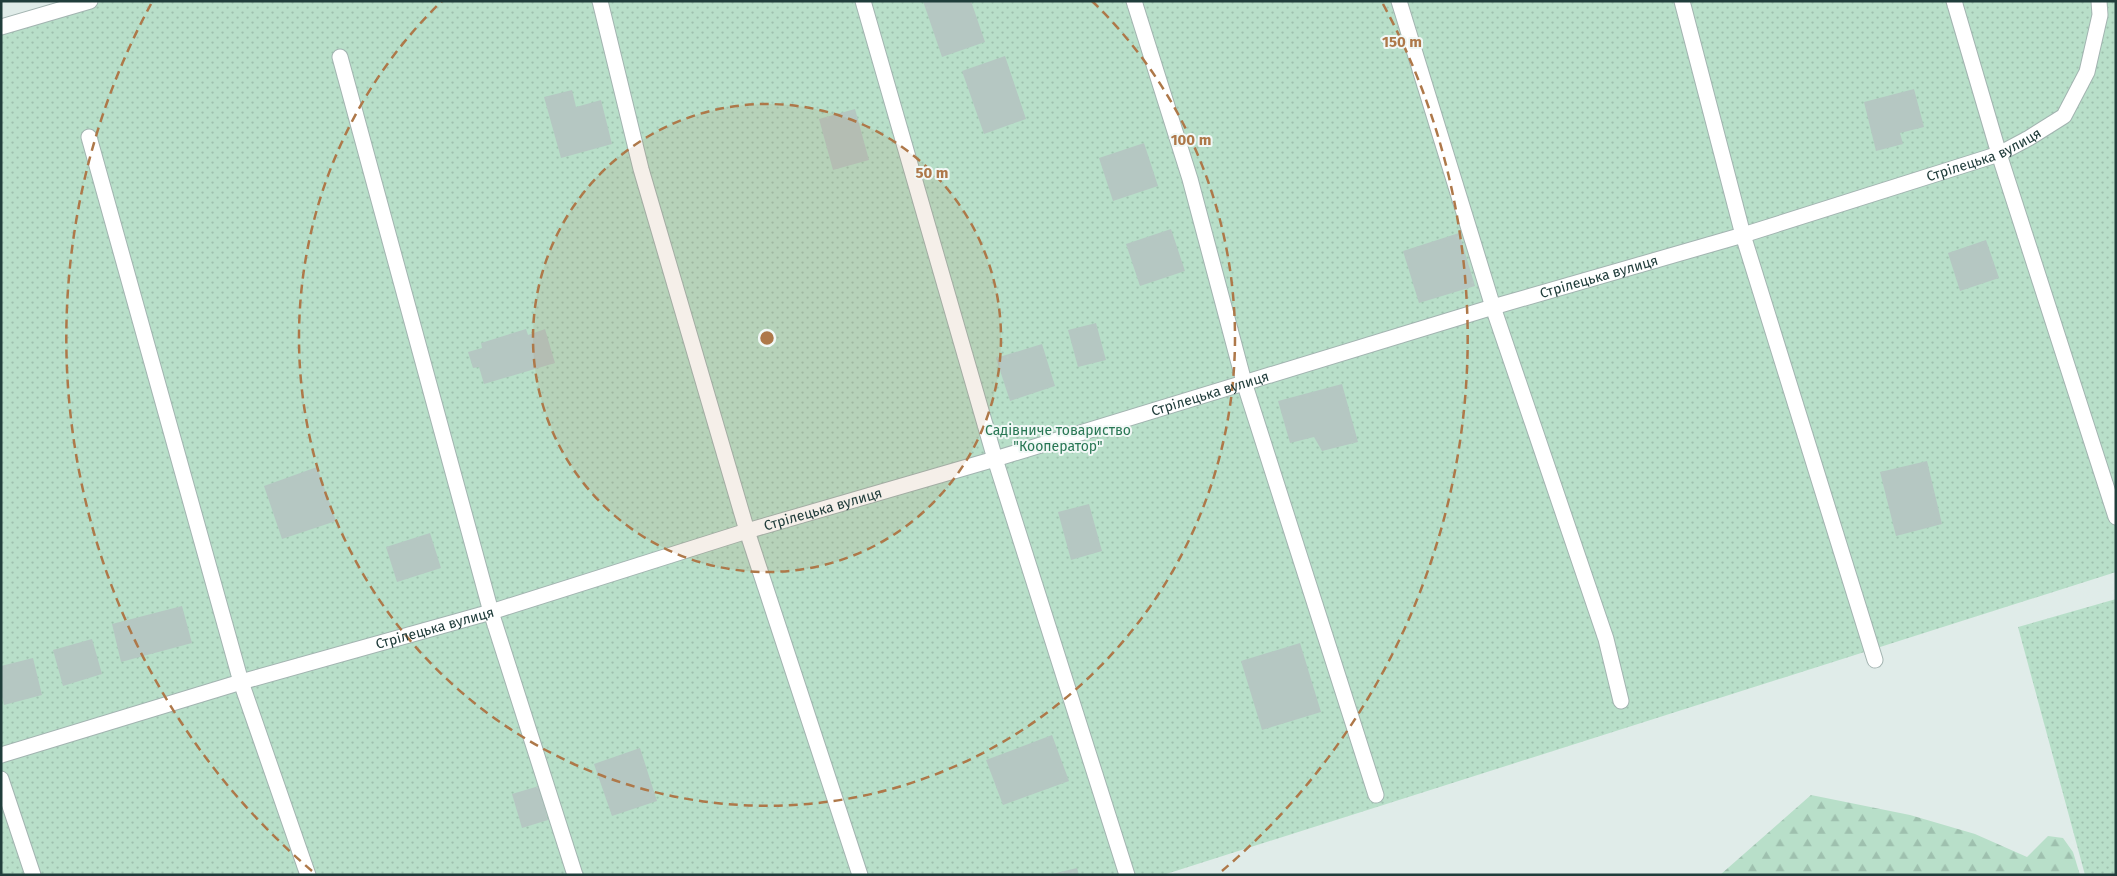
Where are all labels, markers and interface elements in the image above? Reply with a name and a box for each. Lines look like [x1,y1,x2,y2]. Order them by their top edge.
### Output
text: 150 m [1382,33,1422,51]
street label: Стрілецька вулиця [1924,124,2044,185]
text: 100 m [1171,131,1211,149]
text: 50 m [915,164,949,182]
street label: Стрілецька вулиця [1538,251,1660,302]
centre of rings [758,329,776,347]
street label: Стрілецька вулиця [1149,367,1271,419]
park label: Садівниче товариство "Кооператор" [985,422,1131,455]
street label: Стрілецька вулиця [762,484,884,534]
street label: Стрілецька вулиця [374,603,496,652]

